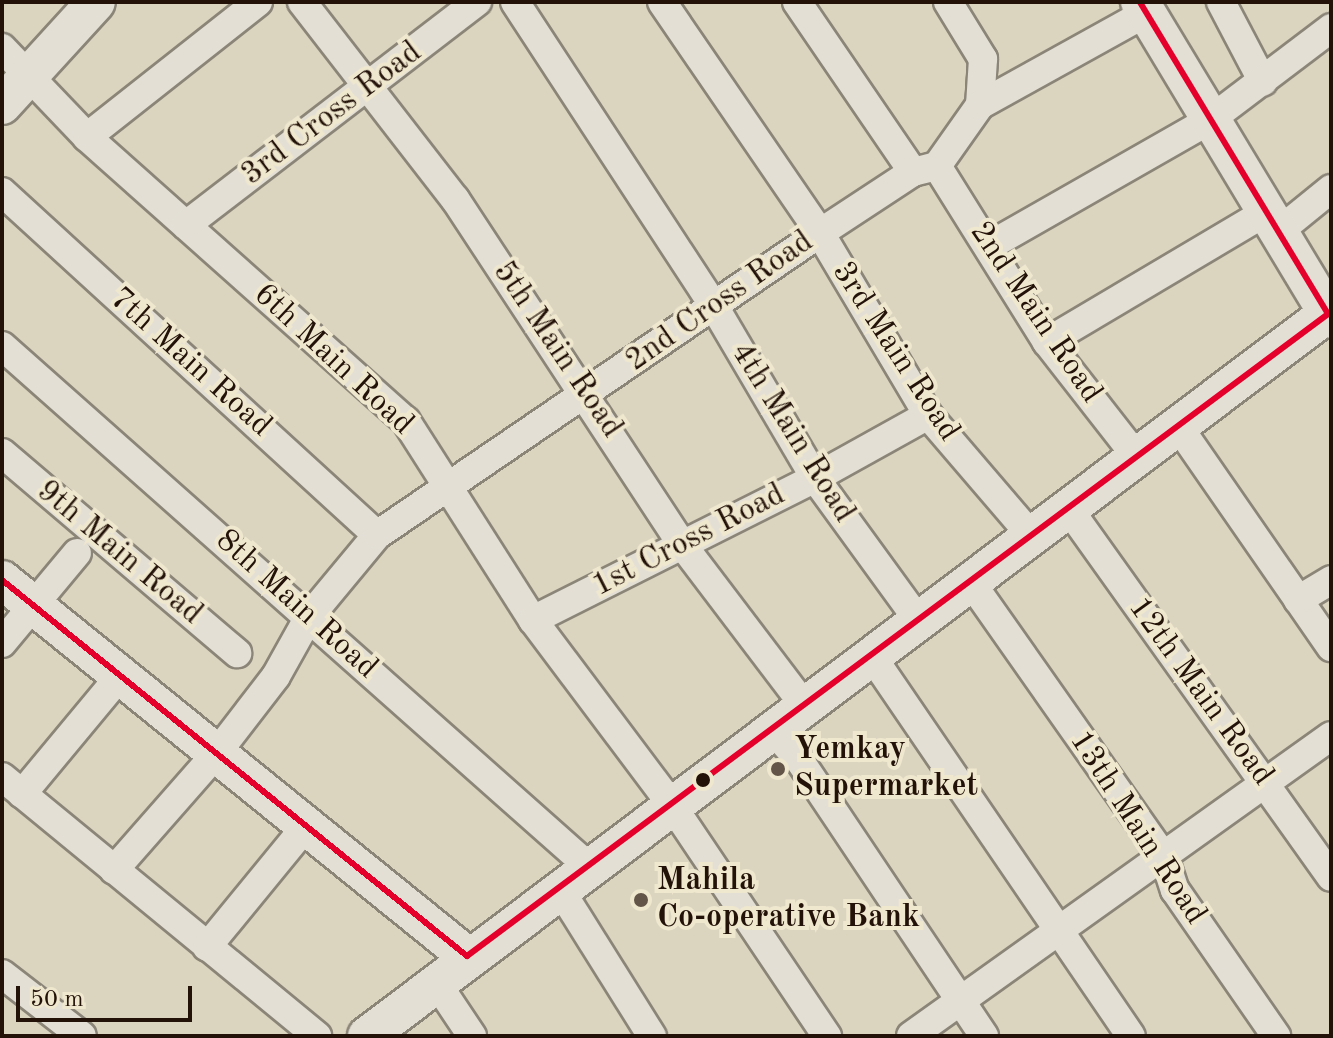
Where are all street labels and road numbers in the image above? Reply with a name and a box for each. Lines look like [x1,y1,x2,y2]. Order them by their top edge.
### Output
street label: 3rd Cross Road [234,34,430,194]
street label: 2nd Main Road [960,215,1110,411]
street label: 2nd Cross Road [619,223,821,381]
street label: 5th Main Road [484,254,630,446]
street label: 3rd Main Road [823,255,967,449]
street label: 6th Main Road [245,276,421,444]
street label: 7th Main Road [101,280,279,446]
street label: 4th Main Road [721,336,863,530]
street label: 9th Main Road [28,472,210,634]
street label: 1st Cross Road [586,476,792,606]
street label: 8th Main Road [207,522,385,688]
street label: 12th Main Road [1119,590,1281,794]
street label: 13th Main Road [1060,724,1214,932]

